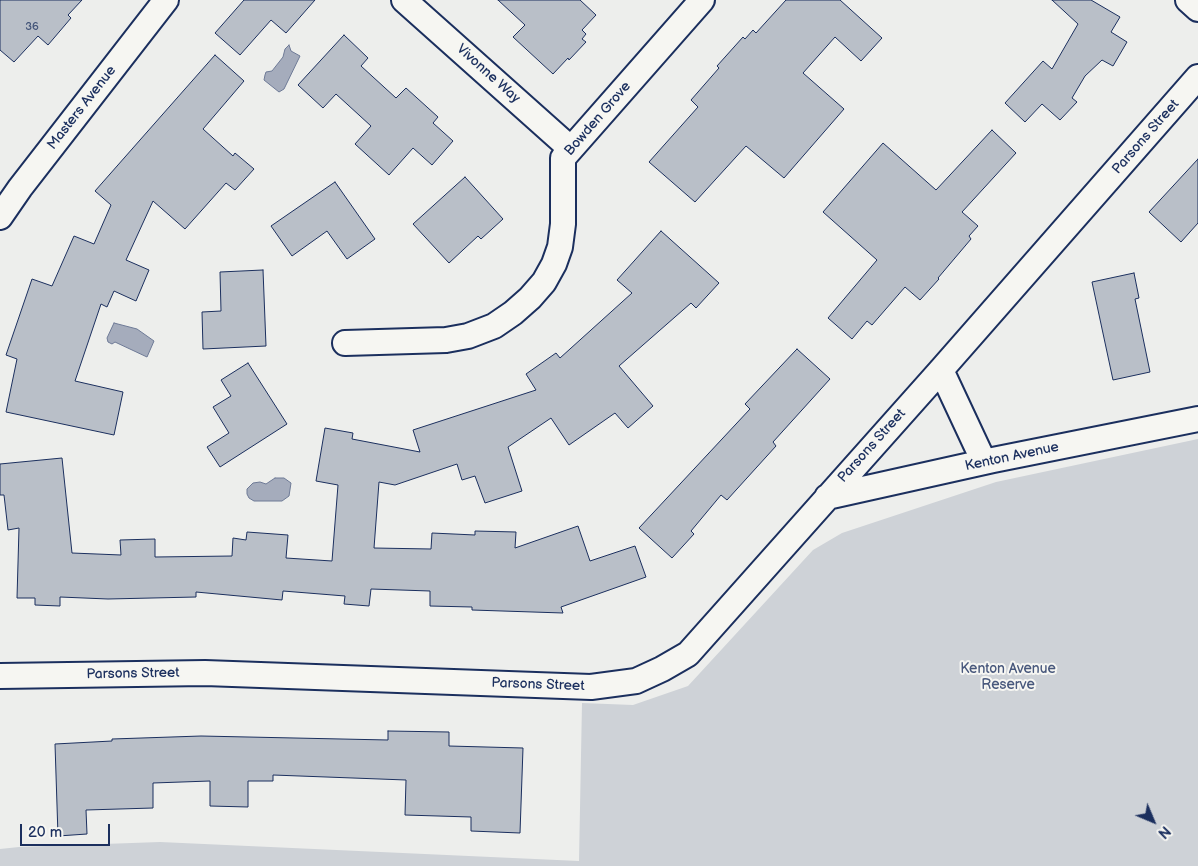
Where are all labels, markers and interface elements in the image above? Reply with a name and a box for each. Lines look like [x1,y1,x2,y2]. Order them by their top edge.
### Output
house number: 36 [25,20,39,34]
street label: Vivonne Way [453,41,523,107]
street label: Masters Avenue [44,63,120,153]
street label: Bowden Grove [561,78,635,160]
street label: Parsons Street [1109,96,1183,178]
street label: Parsons Street [835,406,909,486]
street label: Kenton Avenue [964,439,1060,475]
park label: Kenton Avenue Reserve [960,661,1056,694]
street label: Parsons Street [86,665,180,683]
street label: Parsons Street [491,675,585,695]
north arrow [1128,796,1178,846]
scale bar [22,814,112,846]
text: N [1154,822,1174,842]
text: 20 m [28,823,62,842]

